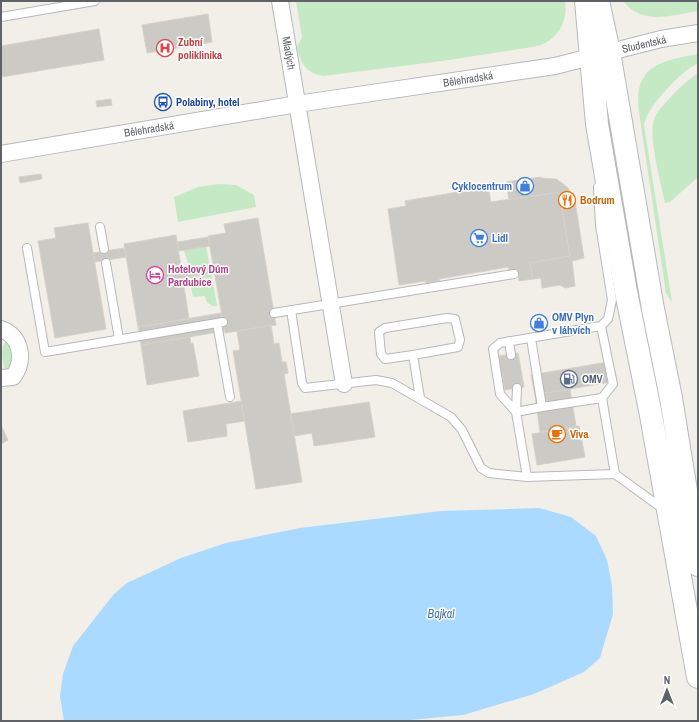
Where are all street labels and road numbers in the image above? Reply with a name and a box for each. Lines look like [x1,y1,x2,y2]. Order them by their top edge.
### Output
street label: Studentská [620,32,668,56]
street label: Mladých [279,35,299,71]
street label: Bělehradská [442,68,494,90]
street label: Bělehradská [123,118,175,140]

